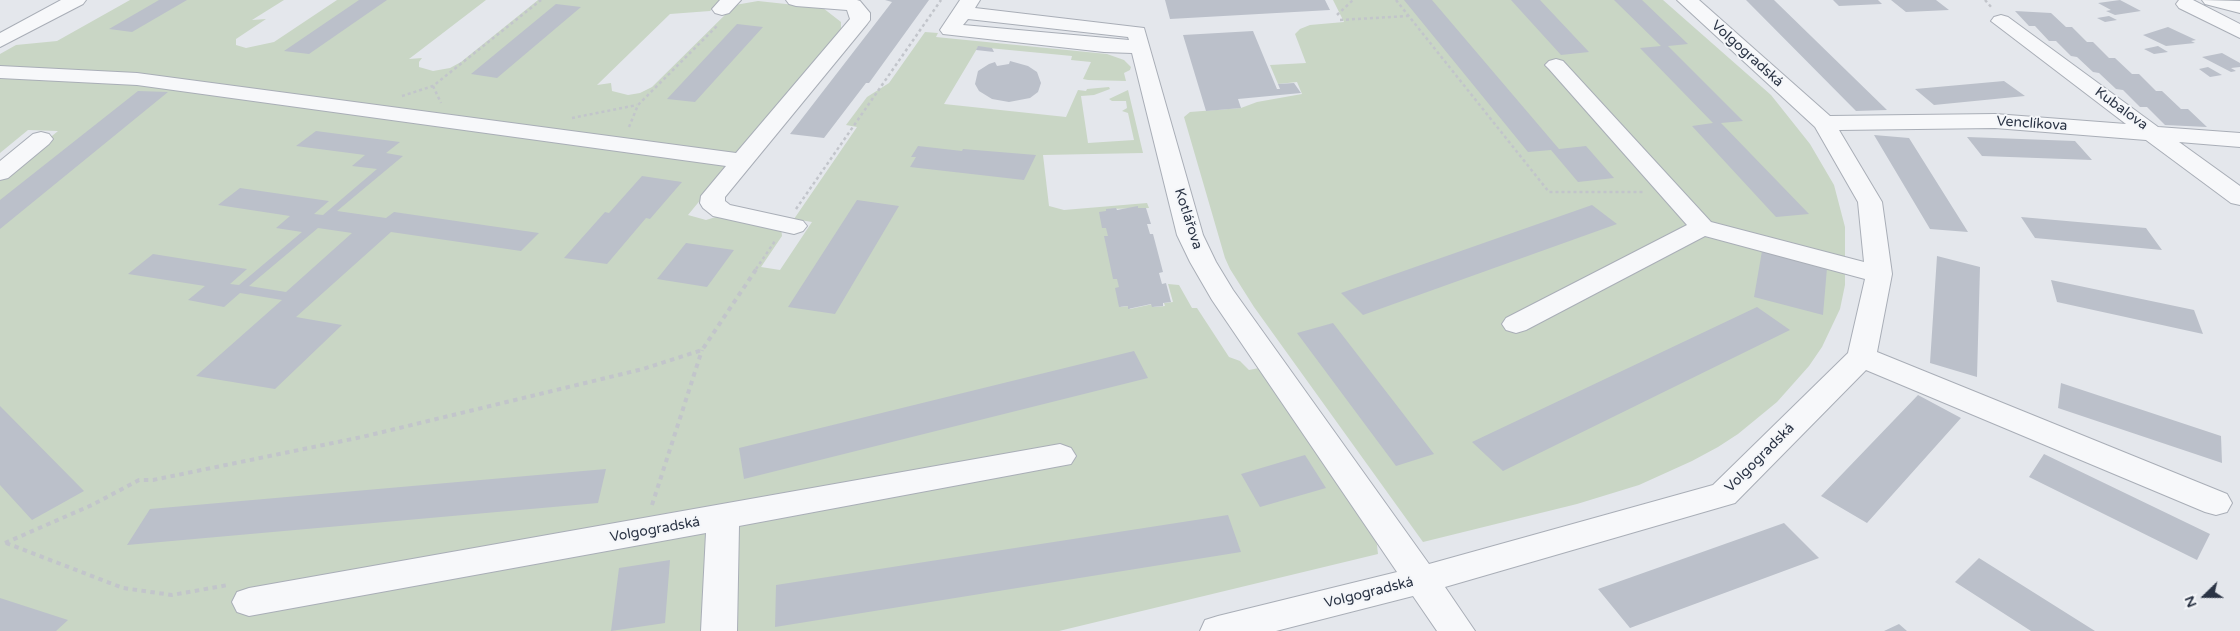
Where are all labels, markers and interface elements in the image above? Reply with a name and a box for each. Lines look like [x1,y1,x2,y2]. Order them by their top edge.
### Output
street label: Volgogradská [1707,17,1787,91]
street label: Kubalova [2091,84,2151,134]
street label: Venclíkova [1996,113,2068,135]
street label: Kotlářova [1170,186,1206,252]
street label: Volgogradská [1722,420,1798,496]
street label: Volgogradská [609,514,701,546]
north arrow [2180,571,2230,621]
street label: Volgogradská [1323,574,1415,612]
text: N [2181,593,2201,610]

